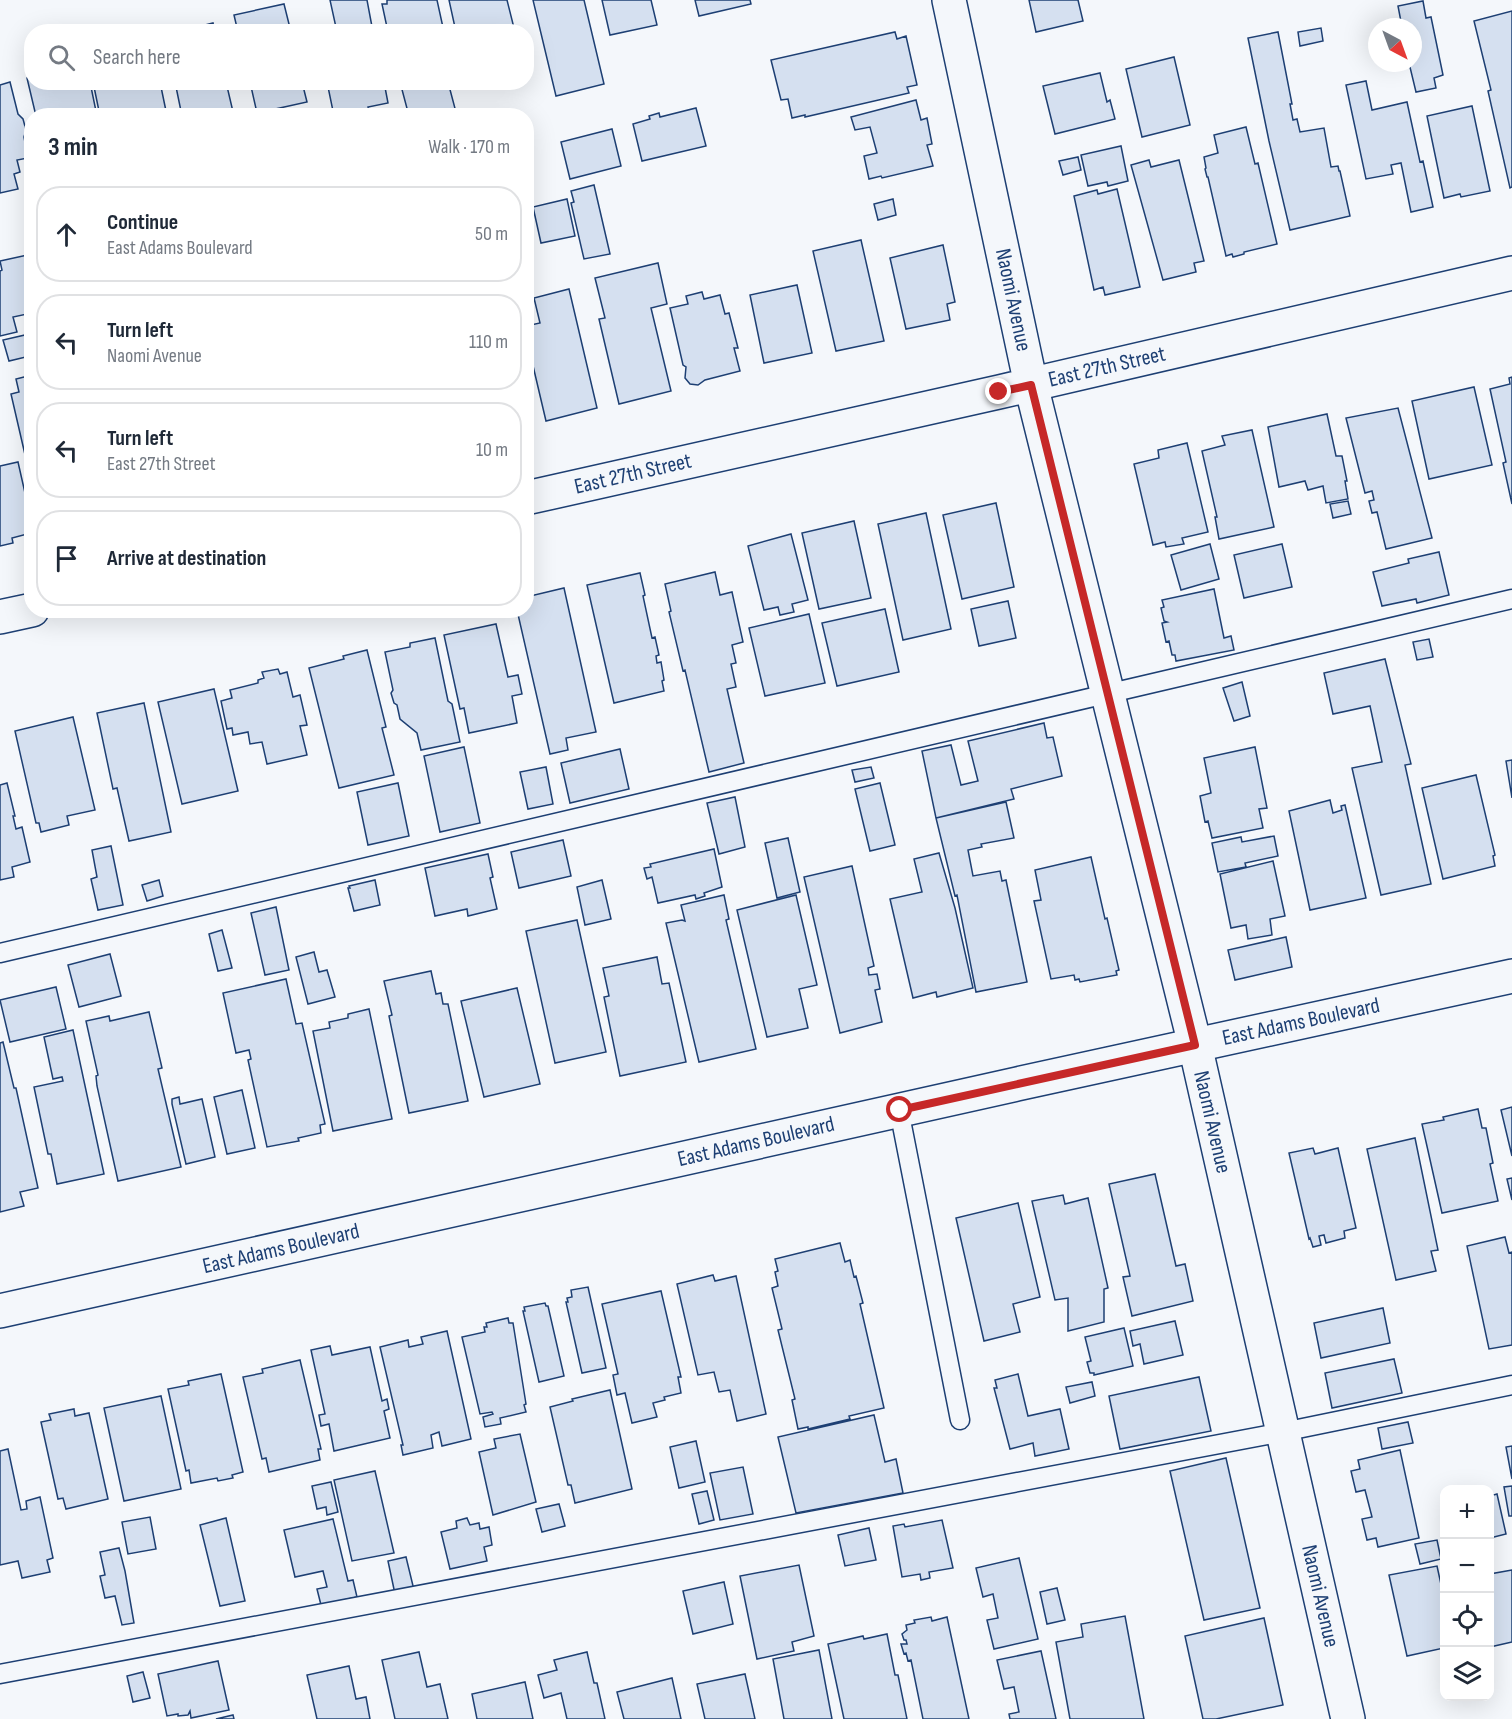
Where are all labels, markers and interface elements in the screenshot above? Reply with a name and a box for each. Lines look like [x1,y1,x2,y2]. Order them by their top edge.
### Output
north arrow [1368,18,1422,72]
search box [24,24,534,90]
icon: search [45,41,78,74]
text: Search here [93,44,180,71]
text: 3 min [48,132,98,163]
text: Walk · 170 m [428,135,510,159]
text: Continue [107,209,178,236]
icon: ahead [50,218,83,251]
text: 50 m [475,222,508,246]
text: East Adams Boulevard [107,236,253,260]
street label: Naomi Avenue [989,246,1037,354]
text: Turn left [107,317,173,344]
icon: left [50,326,83,359]
text: 110 m [469,330,508,354]
street label: East 27th Street [1046,340,1169,394]
text: Naomi Avenue [107,344,202,368]
route end [985,378,1011,404]
text: Turn left [107,425,173,452]
icon: left [50,434,83,467]
text: 10 m [476,438,508,462]
street label: East 27th Street [572,447,695,501]
text: East 27th Street [107,452,216,476]
icon: arrive [50,542,83,575]
text: Arrive at destination [107,545,266,572]
street label: East Adams Boulevard [1220,992,1382,1052]
street label: Naomi Avenue [1187,1068,1237,1176]
route start [886,1096,912,1122]
street label: East Adams Boulevard [675,1111,837,1173]
street label: East Adams Boulevard [200,1218,362,1280]
map controls [1440,1485,1494,1701]
button: + [1440,1485,1494,1539]
button: − [1440,1539,1494,1593]
street label: Naomi Avenue [1295,1542,1345,1650]
button: locate [1440,1593,1494,1647]
button: layers [1440,1647,1494,1701]

